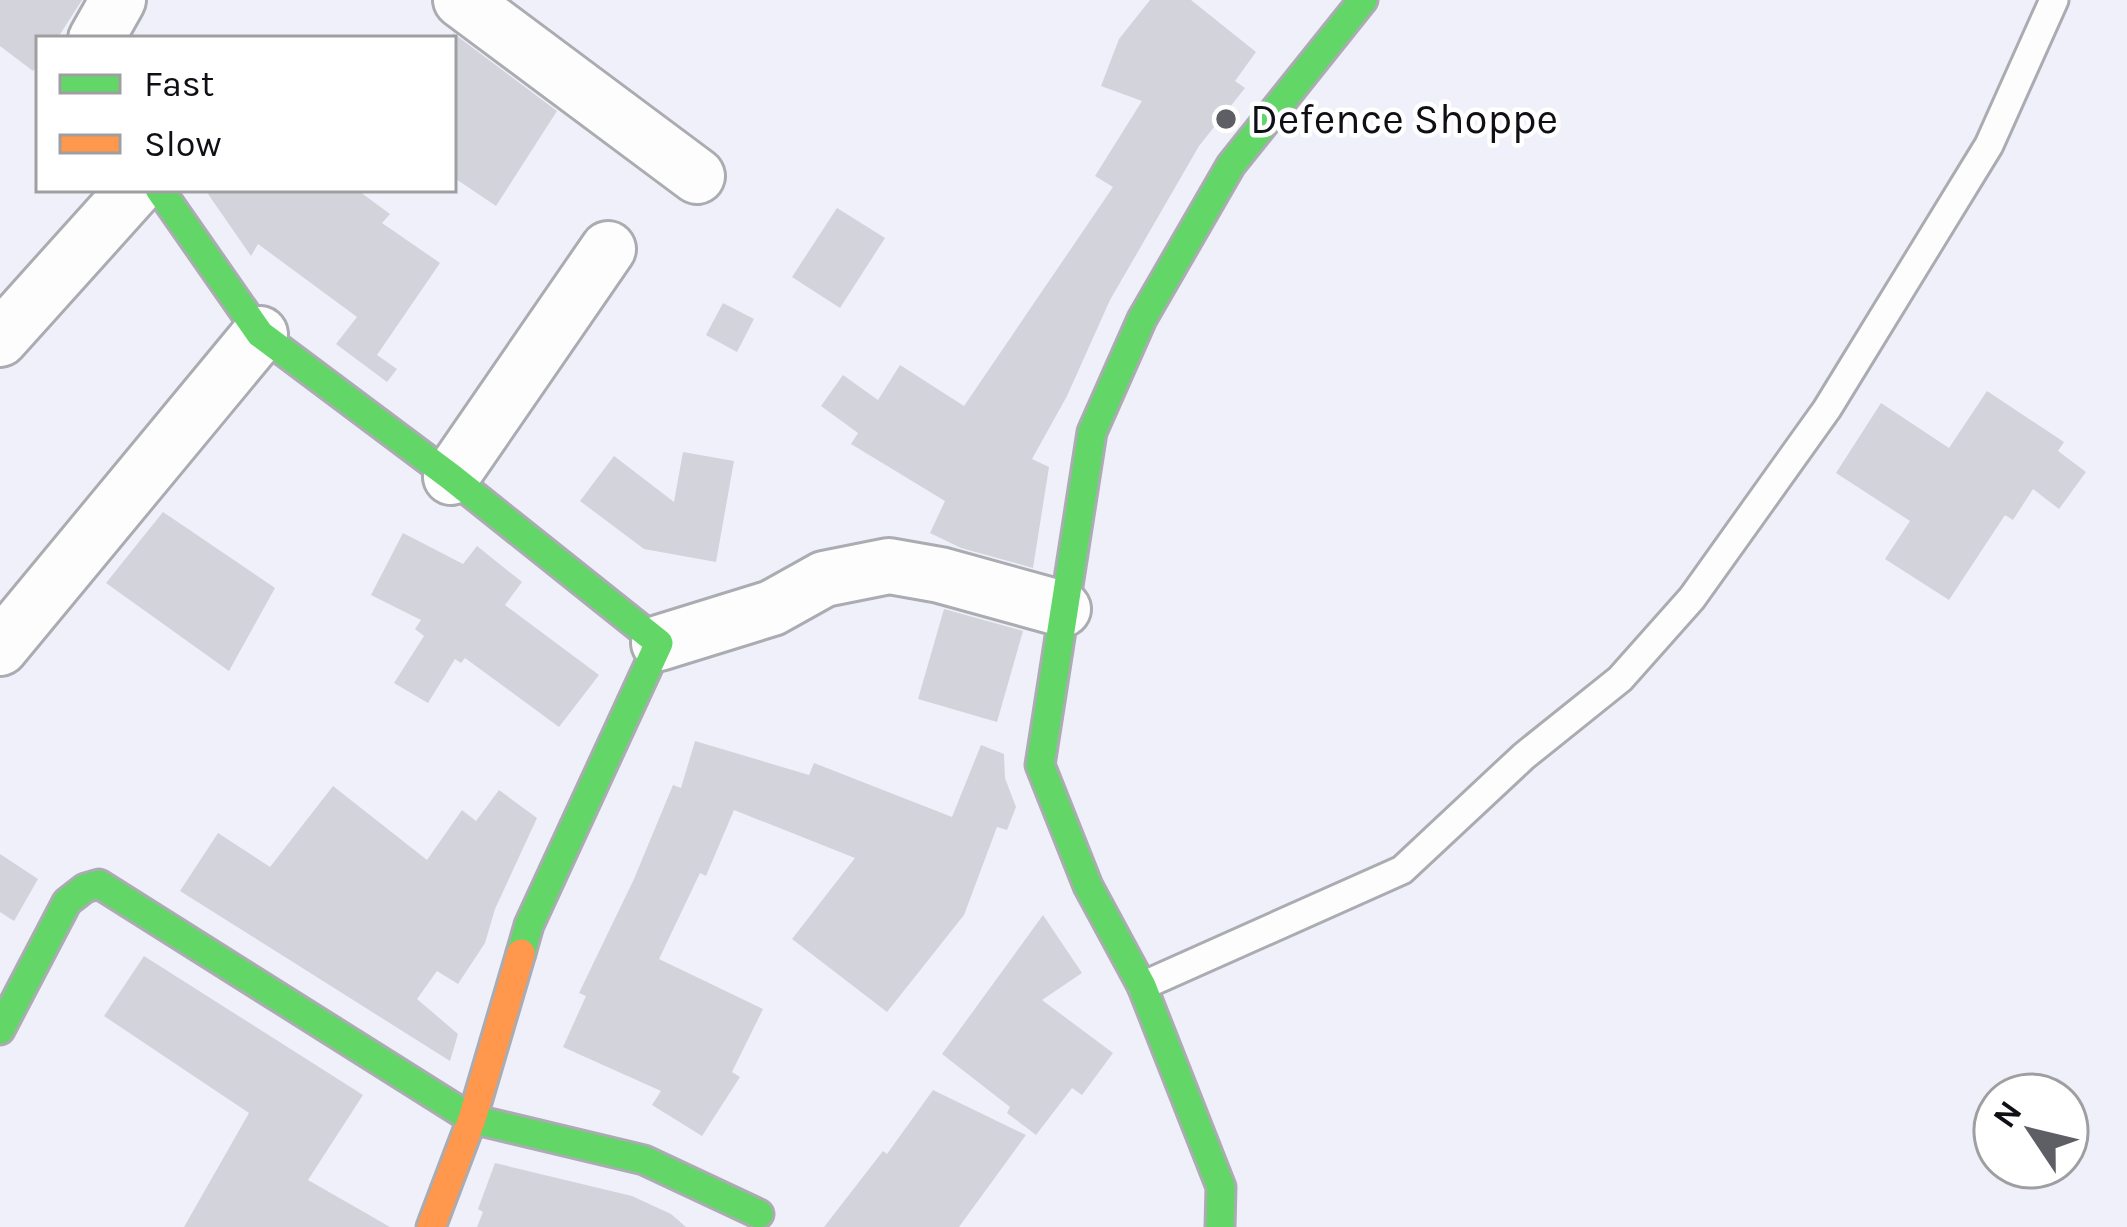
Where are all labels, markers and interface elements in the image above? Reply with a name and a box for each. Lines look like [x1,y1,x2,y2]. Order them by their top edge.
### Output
legend [36,36,456,192]
text: Fast [144,63,214,105]
place label: Defence Shoppe [1250,94,1558,144]
marker: Defence Shoppe [1213,106,1239,132]
text: Slow [144,123,222,165]
north arrow [1971,1071,2091,1191]
text: N [1985,1094,2030,1135]

